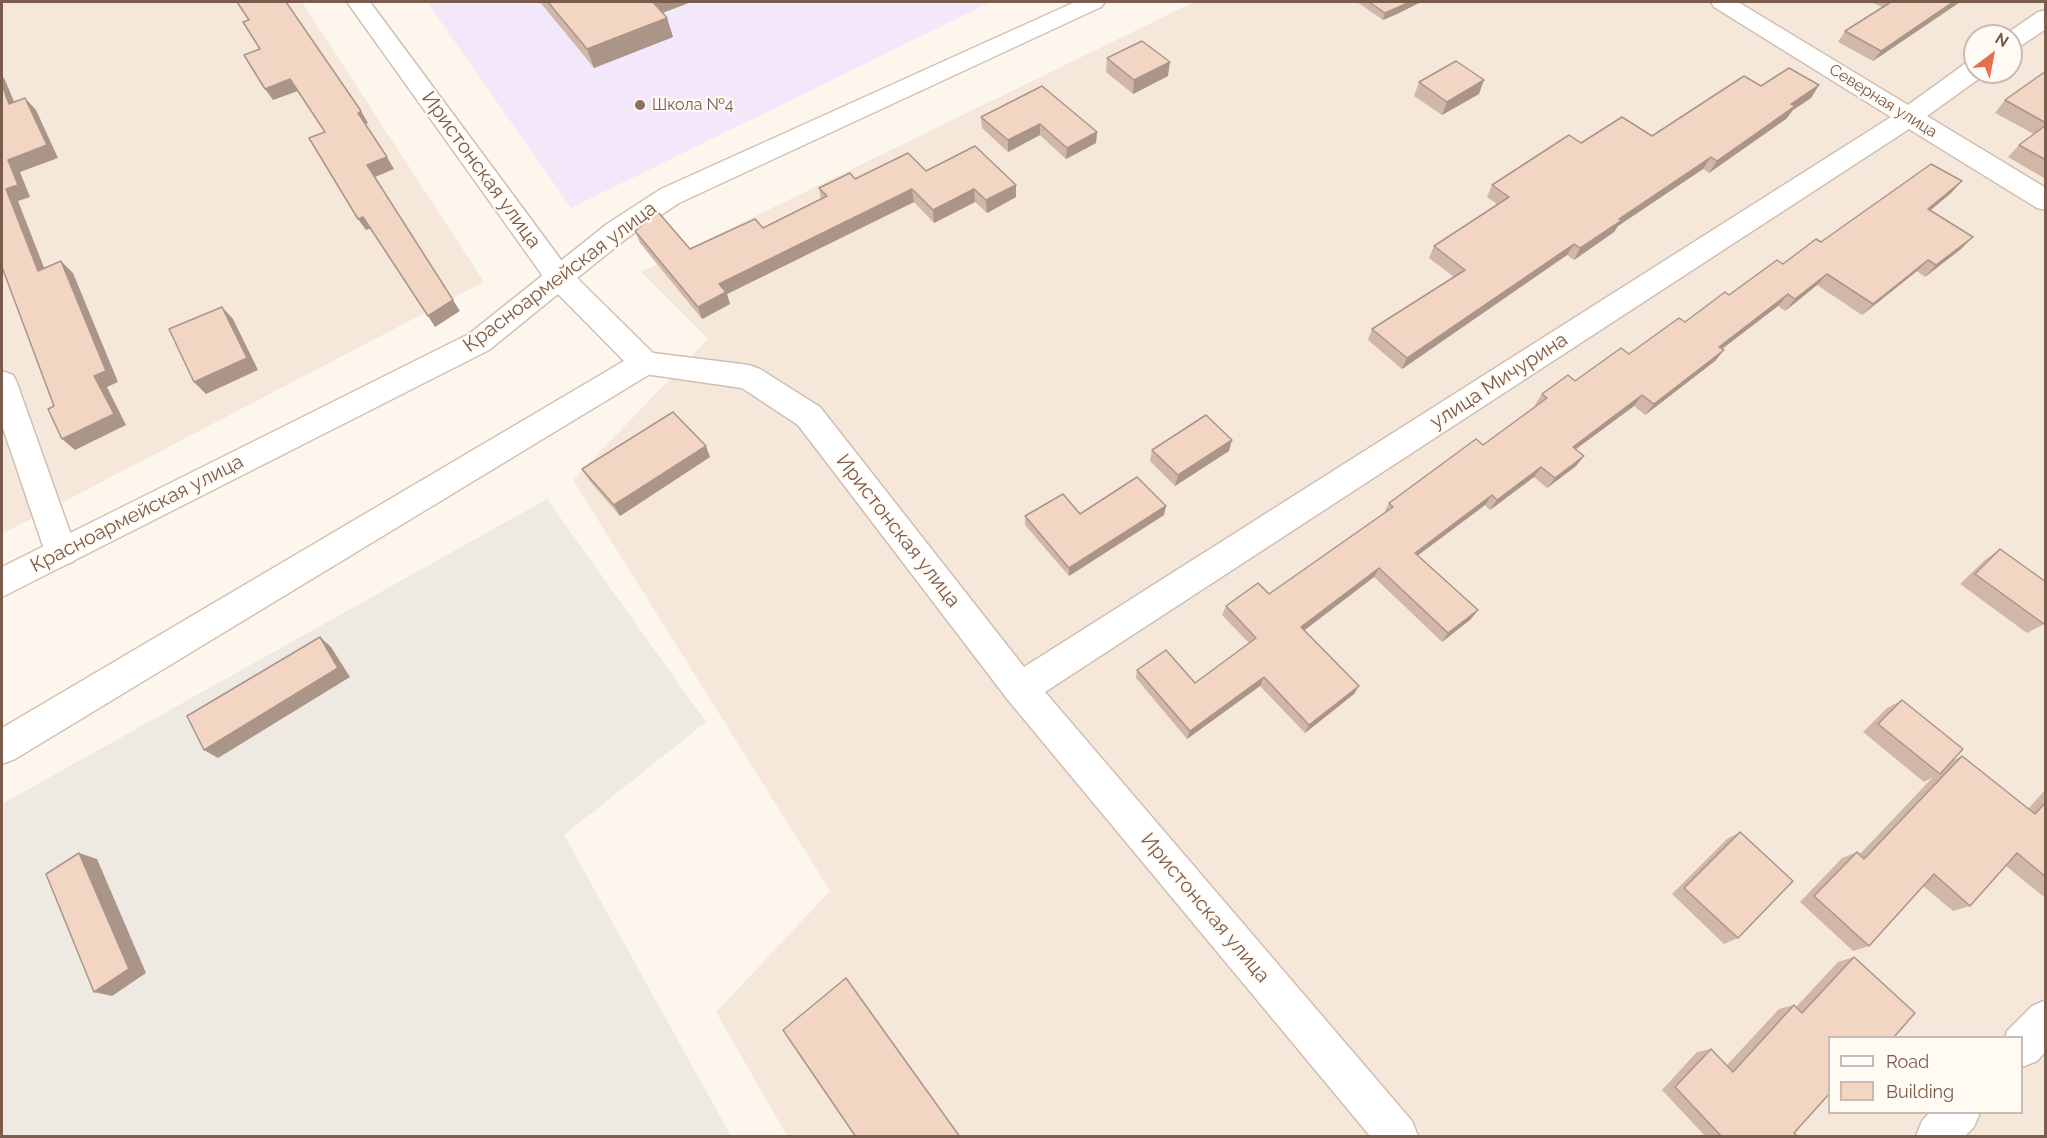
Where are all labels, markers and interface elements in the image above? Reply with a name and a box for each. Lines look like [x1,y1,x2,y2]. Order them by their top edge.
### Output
north arrow [1963,24,2023,84]
text: N [1992,29,2012,51]
street label: Северная улица [1825,60,1941,142]
street label: Иристонская улица [416,87,546,253]
place label: Школа №4 [652,95,733,115]
marker: Школа №4 [633,98,647,112]
street label: Красноармейская улица [459,197,661,357]
street label: улица Мичурина [1426,328,1572,434]
street label: Красноармейская улица [27,450,247,578]
street label: Иристонская улица [831,450,965,612]
street label: Иристонская улица [1135,828,1275,988]
legend [1828,1036,2023,1114]
text: Road [1886,1051,1929,1072]
text: Building [1886,1081,1954,1102]

